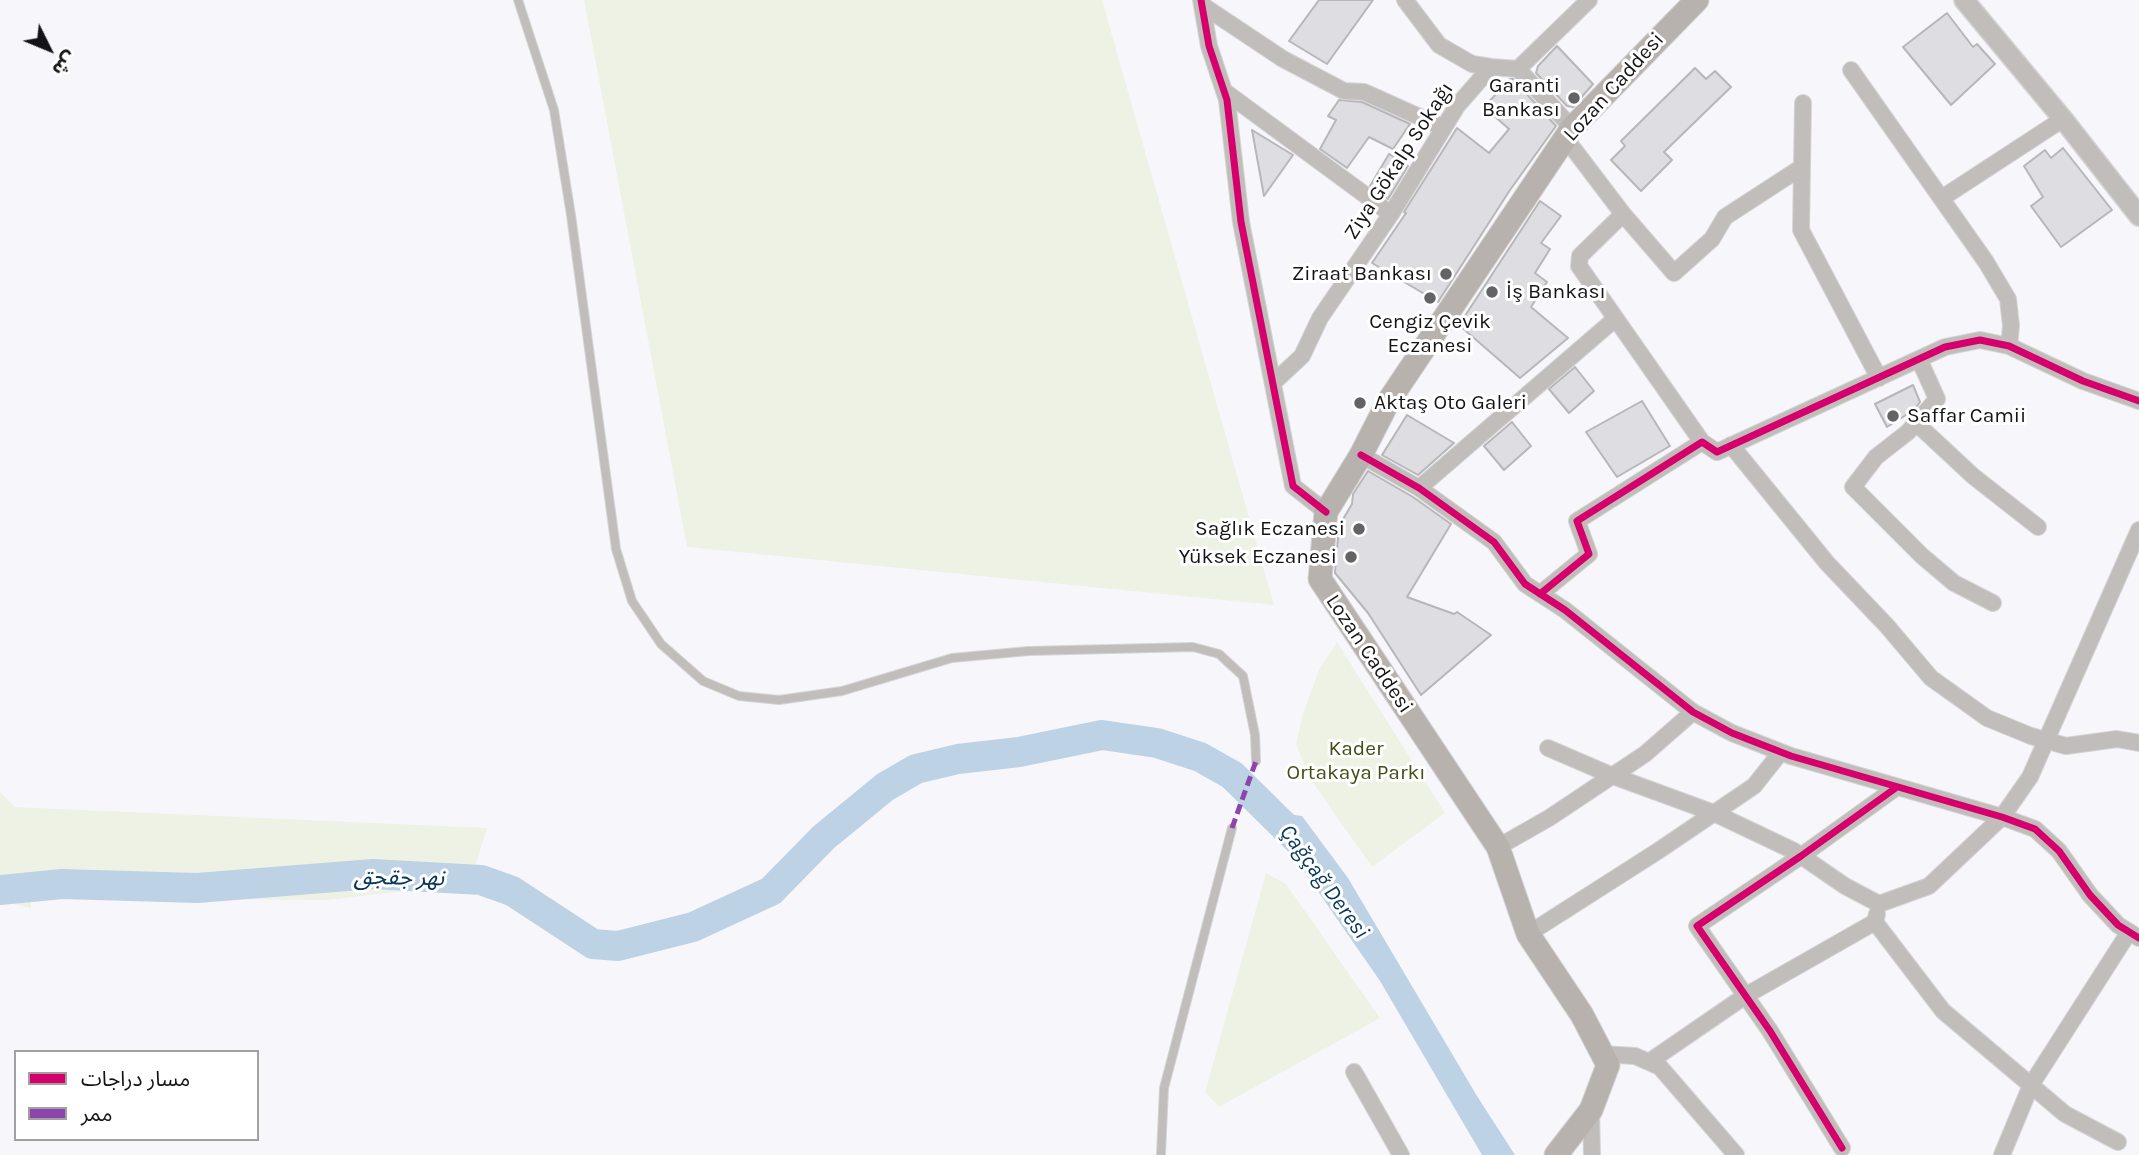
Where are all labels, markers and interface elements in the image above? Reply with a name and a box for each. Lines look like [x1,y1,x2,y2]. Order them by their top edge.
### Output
north arrow [14,14,84,84]
street label: Lozan Caddesi [1559,27,1669,147]
text: ش [47,46,81,80]
place label: Garanti Bankası [1482,73,1560,123]
street label: Ziya Gökalp Sokağı [1339,78,1459,244]
marker: Garanti Bankası [1566,90,1582,106]
place label: Ziraat Bankası [1292,261,1432,287]
marker: Ziraat Bankası [1438,266,1454,282]
place label: İş Bankası [1506,279,1606,305]
marker: İş Bankası [1484,284,1500,300]
marker: Cengiz Çevik Eczanesi [1422,290,1438,306]
place label: Cengiz Çevik Eczanesi [1369,309,1491,359]
place label: Aktaş Oto Galeri [1374,390,1527,416]
marker: Aktaş Oto Galeri [1352,395,1368,411]
place label: Saffar Camii [1907,403,2026,429]
marker: Saffar Camii [1885,408,1901,424]
place label: Sağlık Eczanesi [1195,516,1345,542]
marker: Sağlık Eczanesi [1351,521,1367,537]
place label: Yüksek Eczanesi [1179,544,1337,570]
marker: Yüksek Eczanesi [1343,549,1359,565]
street label: Lozan Caddesi [1320,590,1418,718]
park label: Kader Ortakaya Parkı [1286,736,1426,786]
water label: Çağçağ Deresi [1273,819,1375,945]
water label: نهر جقجق [354,863,444,893]
legend [14,1050,259,1141]
text: مسار دراجات [81,1067,190,1091]
text: ممر [81,1102,112,1126]

